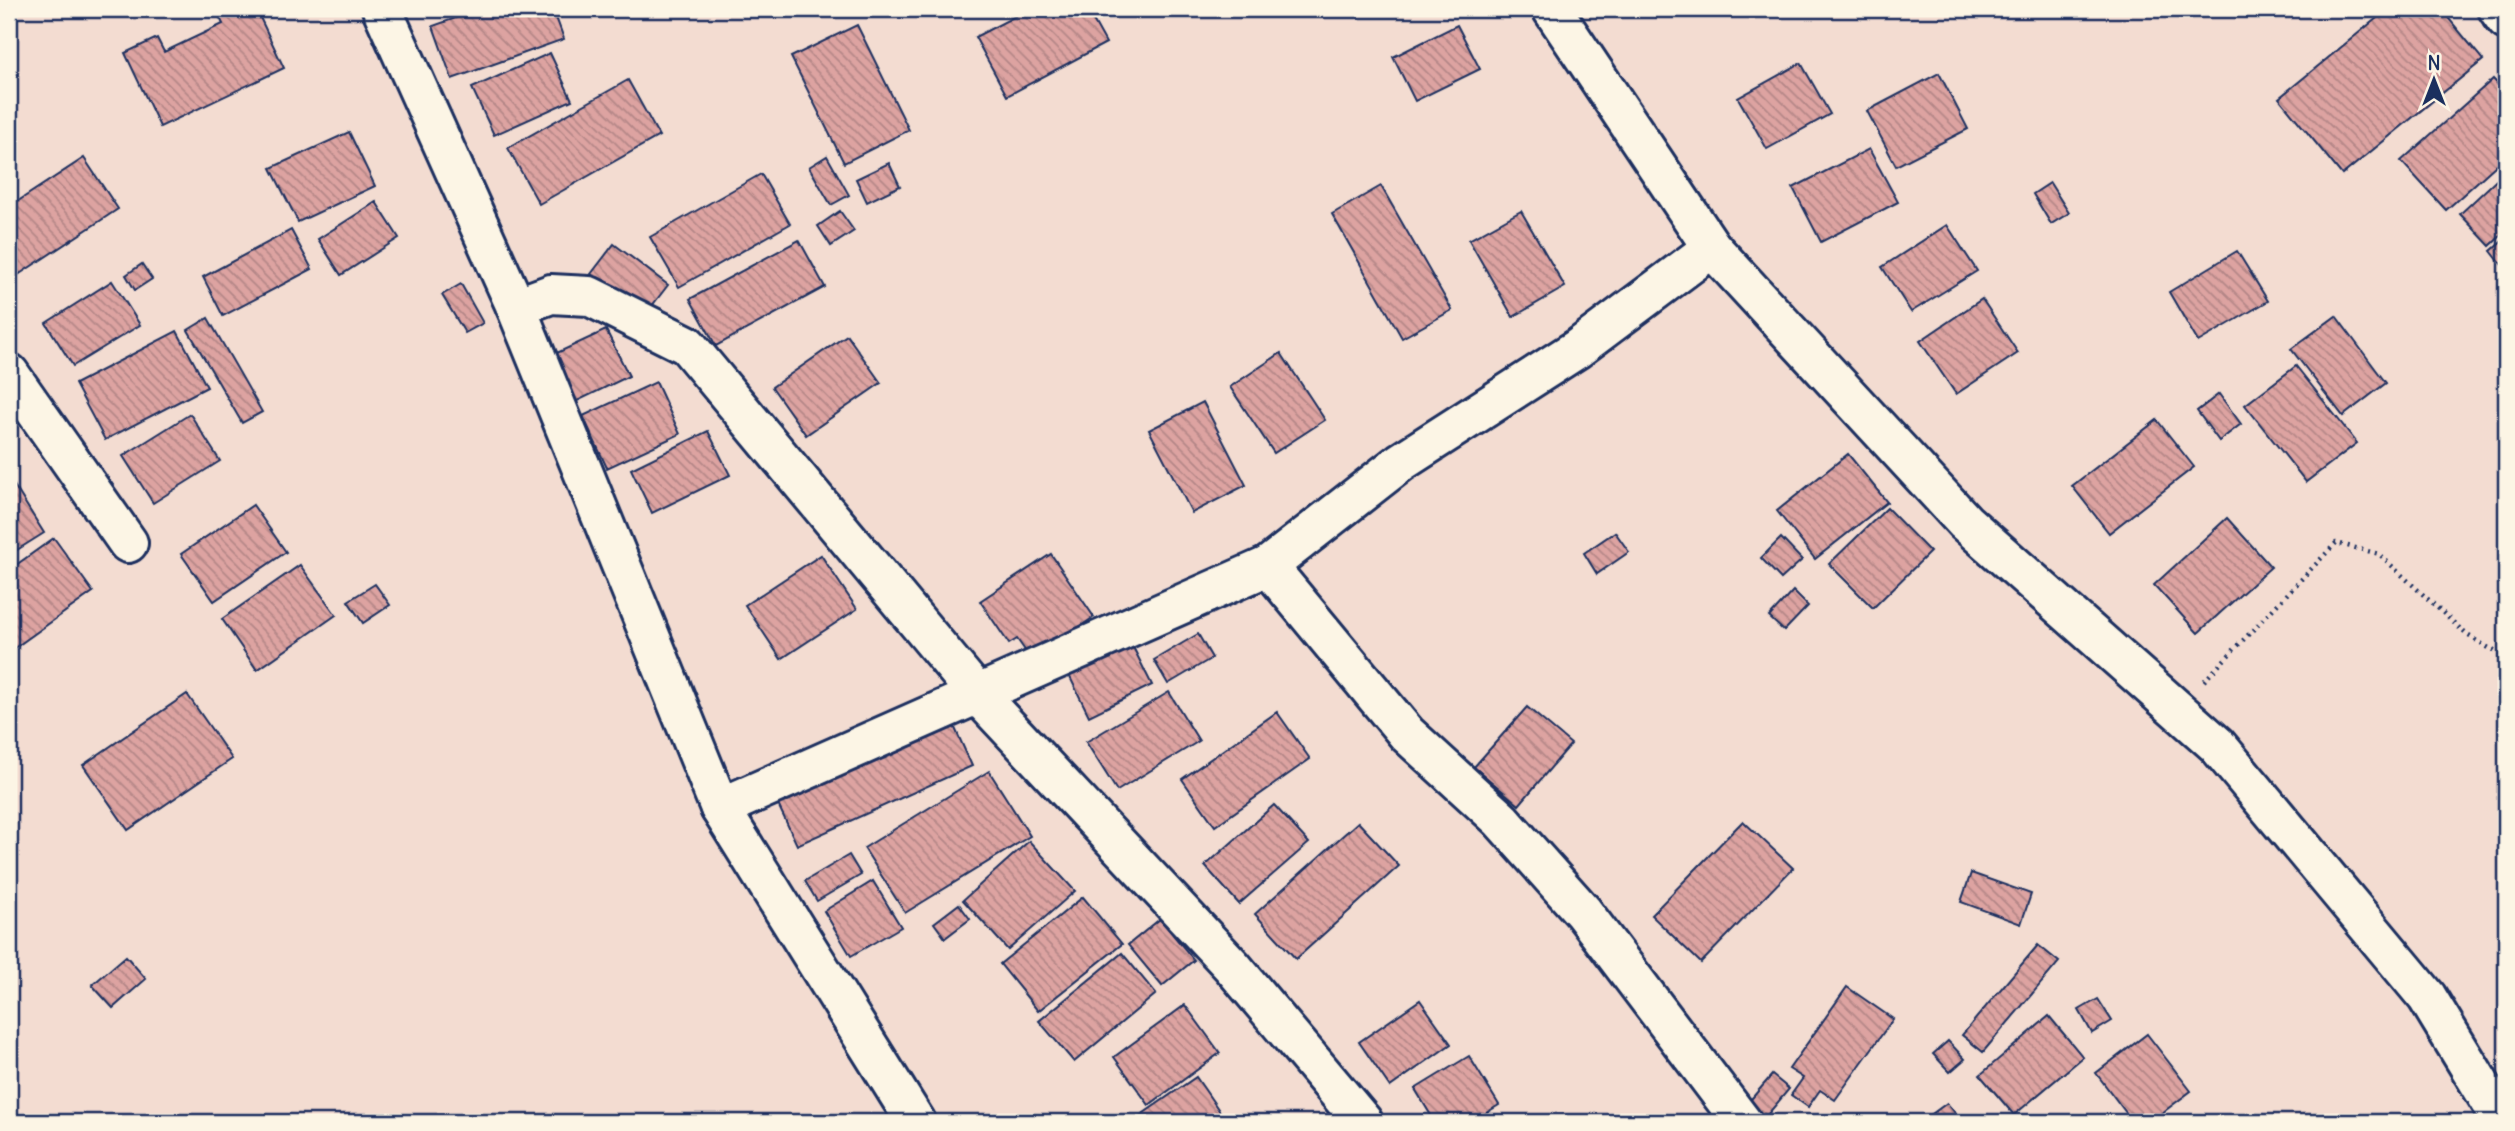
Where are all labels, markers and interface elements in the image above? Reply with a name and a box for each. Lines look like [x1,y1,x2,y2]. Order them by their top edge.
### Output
north arrow [2400,46,2470,116]
text: N [2427,51,2441,75]

